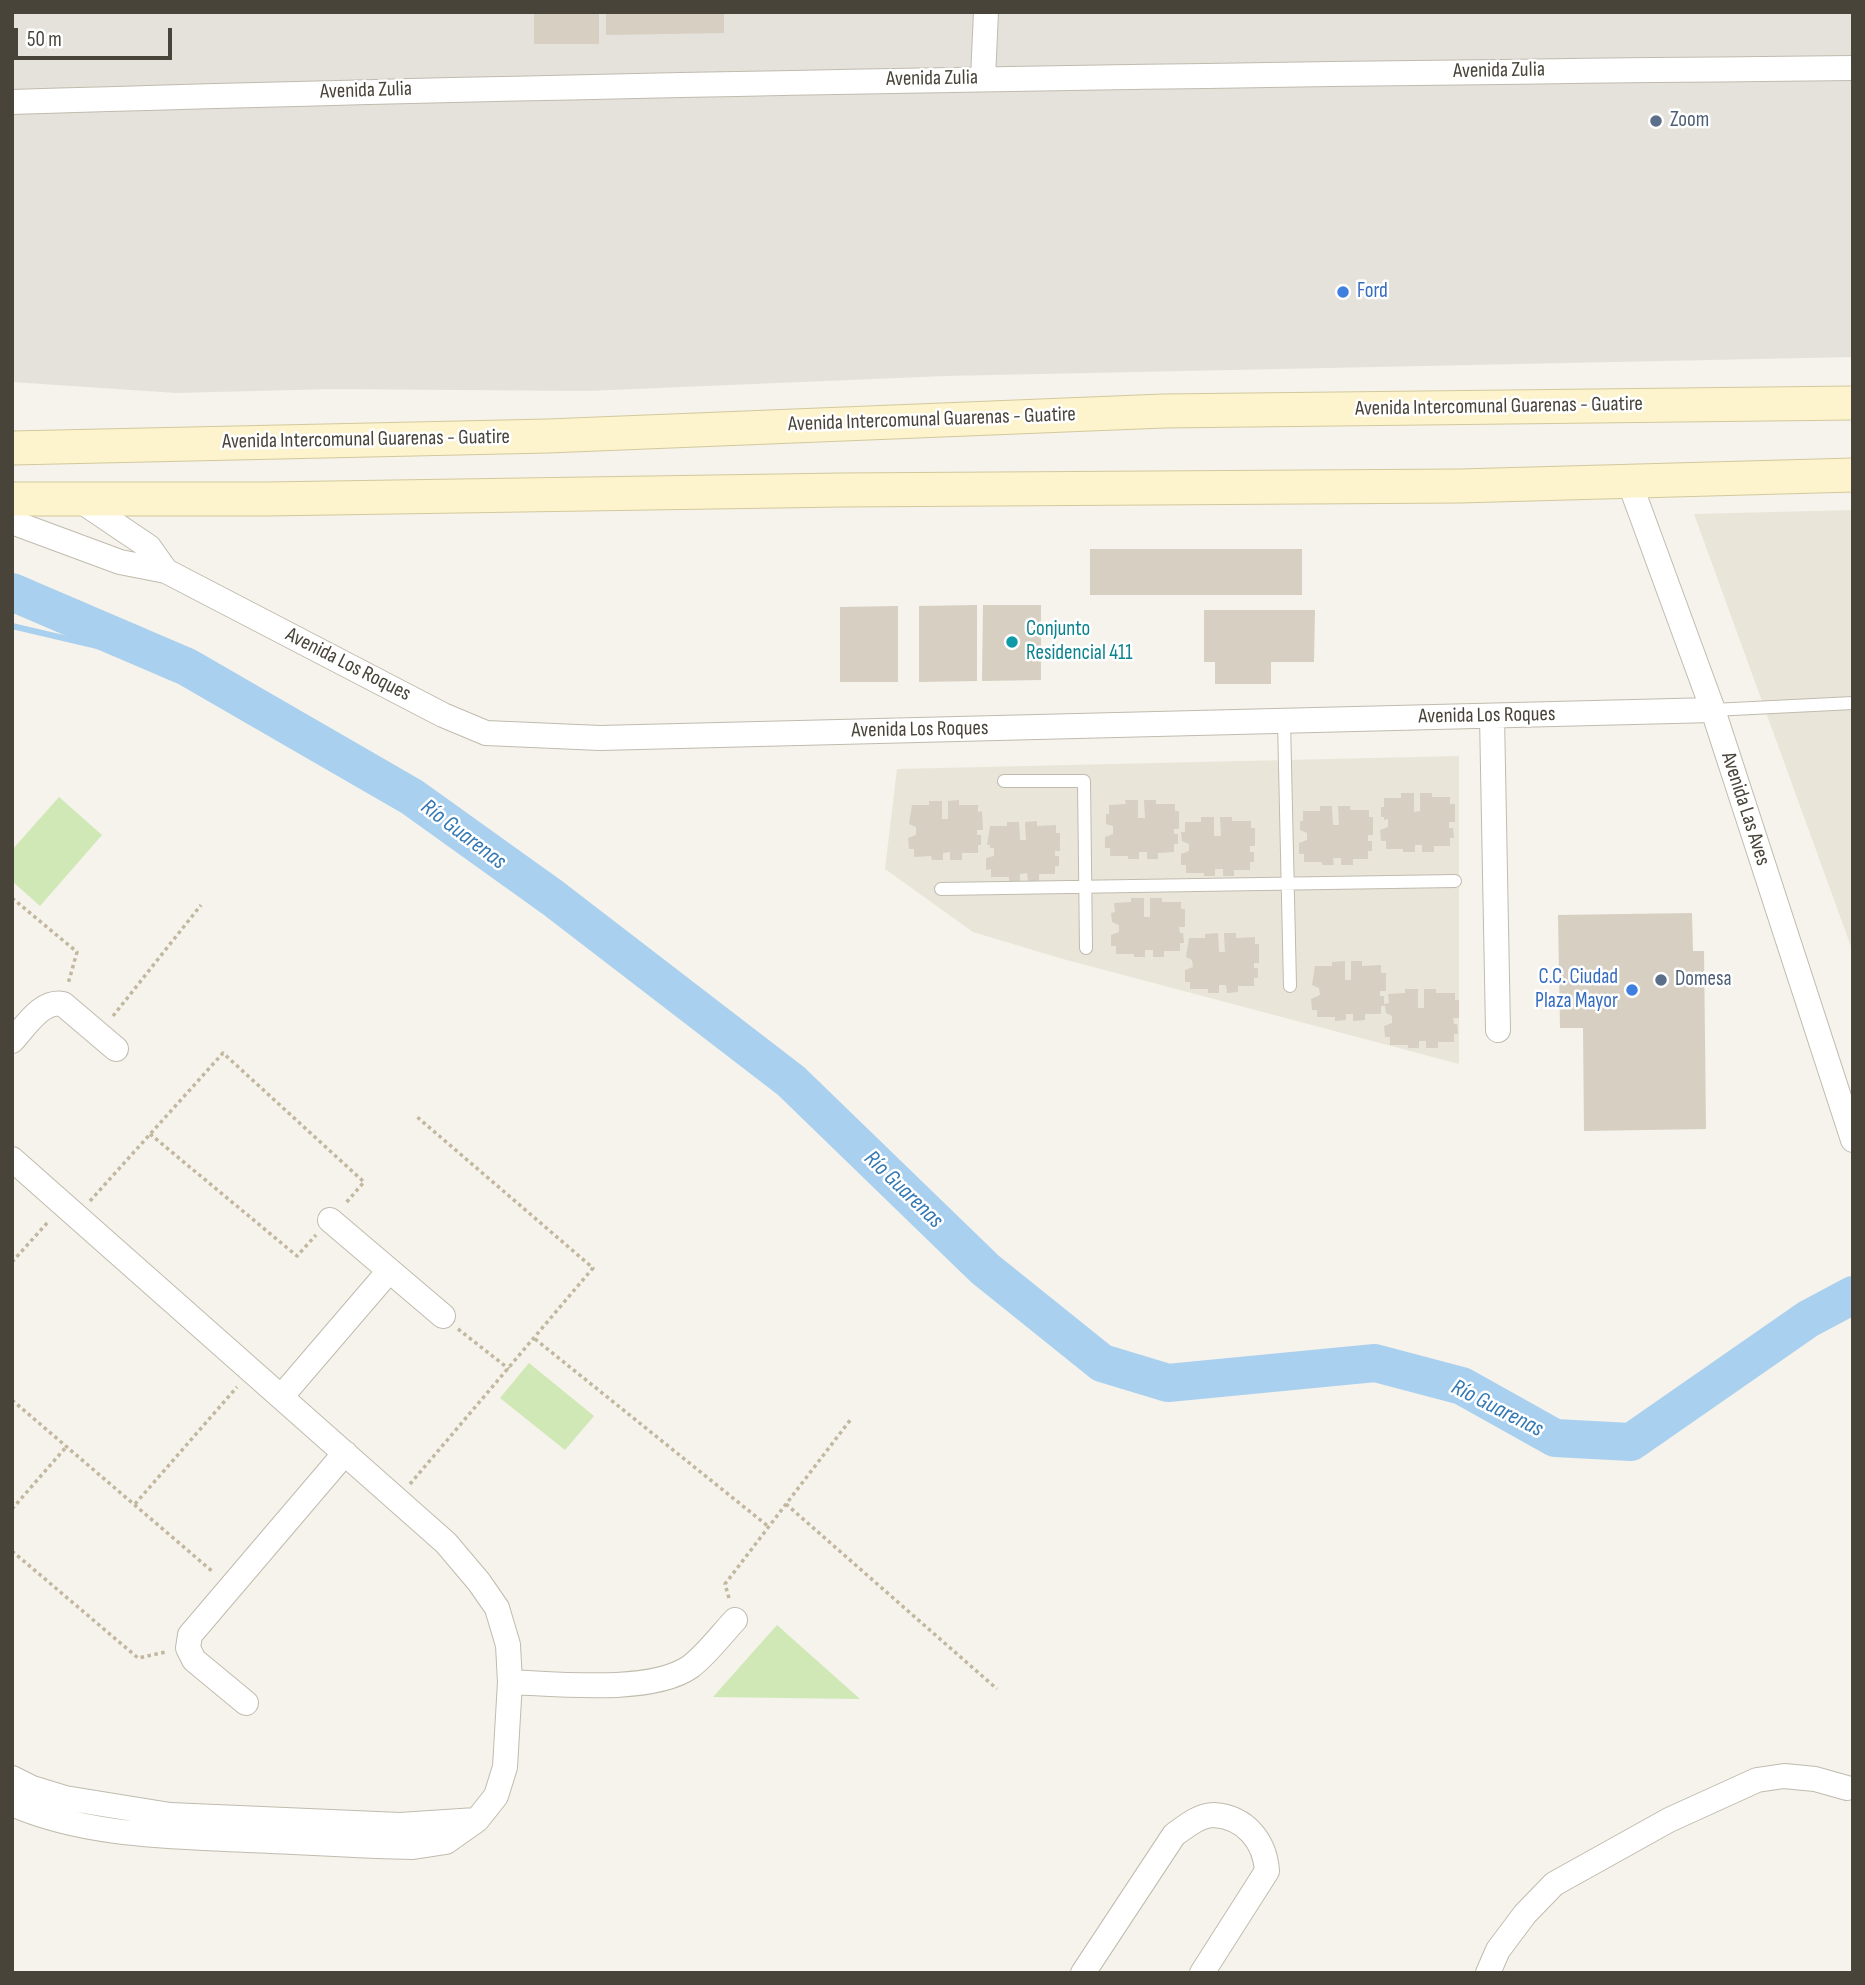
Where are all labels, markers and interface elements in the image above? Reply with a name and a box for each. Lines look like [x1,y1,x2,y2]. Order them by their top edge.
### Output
scale bar [18,14,175,58]
text: 50 m [27,27,62,52]
street label: Avenida Zulia [1453,58,1545,84]
street label: Avenida Zulia [886,66,978,92]
street label: Avenida Zulia [320,77,412,105]
place label: Zoom [1670,108,1709,134]
marker: Zoom [1648,113,1664,129]
place label: Ford [1357,279,1388,305]
marker: Ford [1335,284,1351,300]
street label: Avenida Intercomunal Guarenas - Guatire [1355,392,1643,422]
street label: Avenida Intercomunal Guarenas - Guatire [788,402,1076,438]
street label: Avenida Intercomunal Guarenas - Guatire [222,425,510,455]
place label: Conjunto Residencial 411 [1026,617,1133,667]
street label: Avenida Los Roques [281,623,415,707]
marker: Conjunto Residencial 411 [1004,634,1020,650]
street label: Avenida Los Roques [1418,702,1556,730]
street label: Avenida Los Roques [851,716,989,744]
street label: Avenida Las Aves [1715,749,1775,869]
water label: Río Guarenas [415,794,511,876]
place label: C.C. Ciudad Plaza Mayor [1535,965,1618,1015]
place label: Domesa [1675,967,1732,993]
marker: Domesa [1653,972,1669,988]
marker: C.C. Ciudad Plaza Mayor [1624,982,1640,998]
water label: Río Guarenas [858,1145,948,1235]
water label: Río Guarenas [1446,1374,1548,1444]

